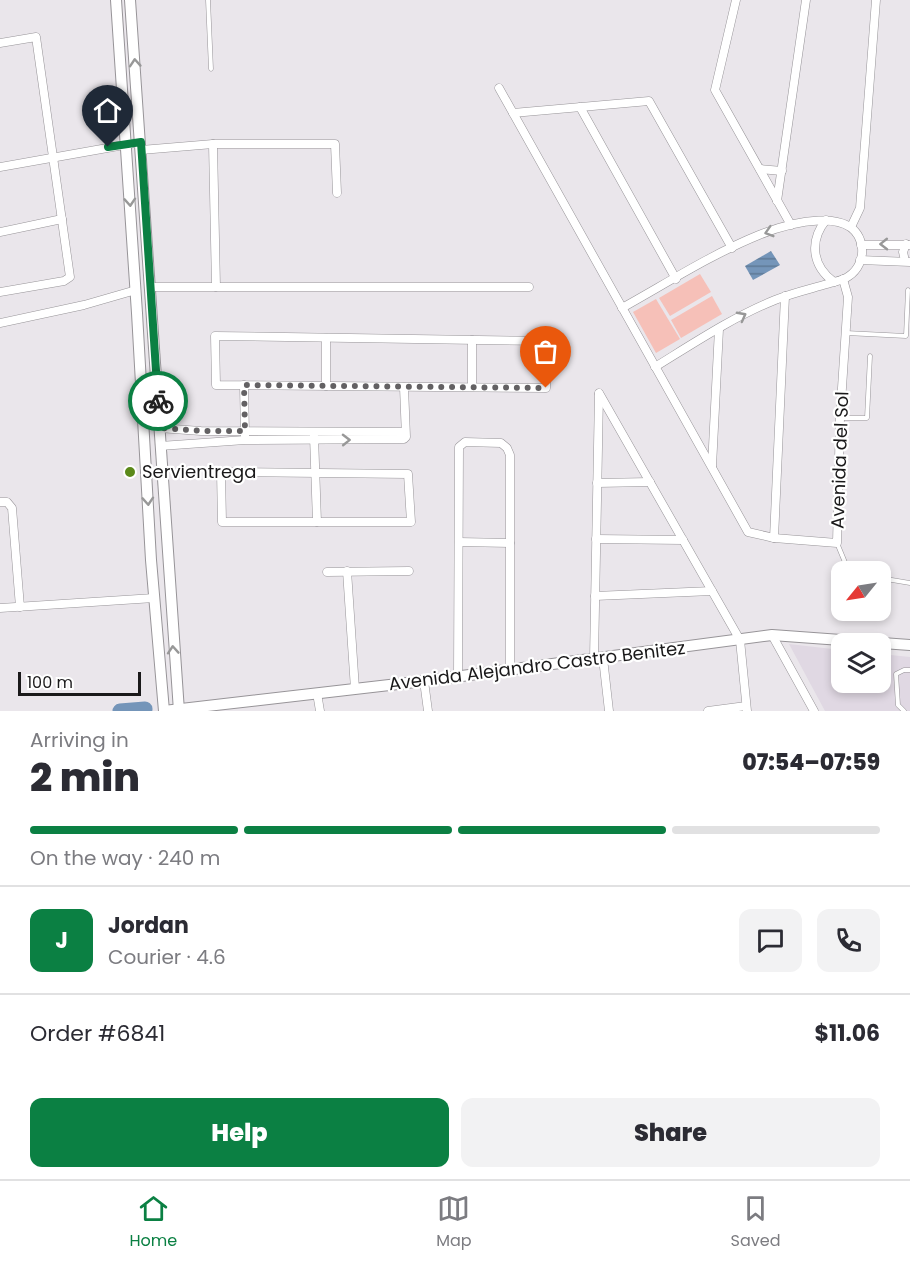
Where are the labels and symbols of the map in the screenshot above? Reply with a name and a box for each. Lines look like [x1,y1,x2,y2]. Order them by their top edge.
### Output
one-way arrow [129,58,142,67]
pin [82,85,133,147]
one-way arrow [123,197,136,206]
one-way arrow [764,225,775,237]
one-way arrow [879,238,888,251]
one-way arrow [736,312,746,323]
pin [520,326,571,388]
courier [128,371,188,431]
street label: Avenida del Sol [825,391,854,529]
one-way arrow [341,434,350,446]
place label: Servientrega [142,459,256,484]
marker: Servientrega [123,465,137,479]
one-way arrow [141,497,154,506]
north arrow [831,561,891,621]
street label: Avenida Alejandro Castro Benitez [387,635,687,696]
one-way arrow [167,646,180,655]
scale bar [18,669,141,696]

